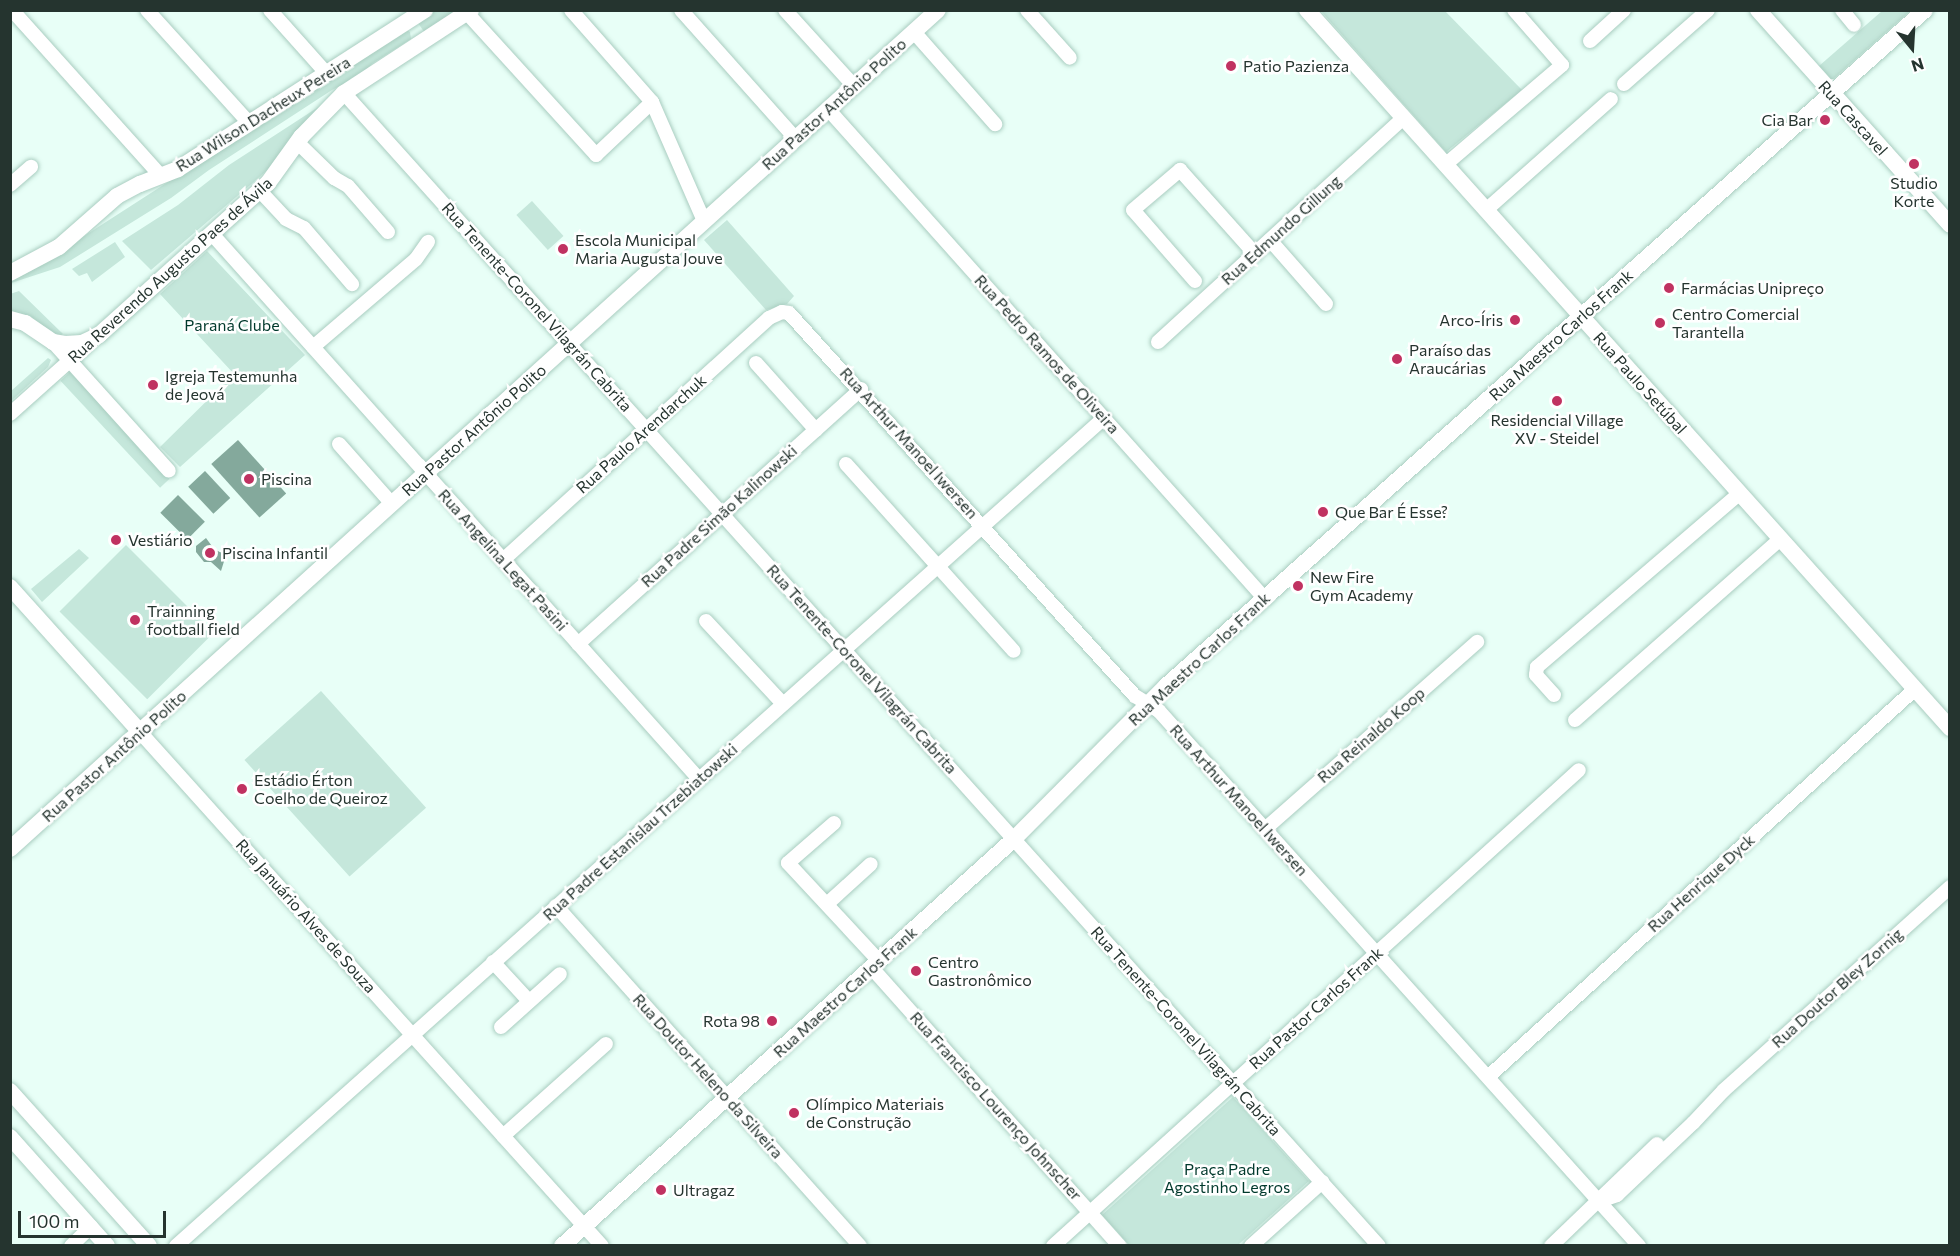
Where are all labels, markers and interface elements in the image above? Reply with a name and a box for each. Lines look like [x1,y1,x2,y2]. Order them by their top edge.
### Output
north arrow [1882,18,1942,78]
street label: Rua Pastor Antônio Polito [758,34,910,174]
street label: Rua Wilson Dacheux Pereira [172,52,354,176]
text: N [1909,55,1926,76]
place label: Patio Pazienza [1243,56,1349,76]
marker: Patio Pazienza [1224,59,1238,73]
street label: Rua Cascavel [1814,77,1892,159]
place label: Cia Bar [1761,110,1813,130]
marker: Cia Bar [1818,113,1832,127]
marker: Studio Korte [1907,157,1921,171]
street label: Rua Edmundo Gillung [1217,171,1345,289]
street label: Rua Reverendo Augusto Paes de Ávila [64,173,276,367]
place label: Studio Korte [1890,173,1938,211]
street label: Rua Tenente-Coronel Vilagrán Cabrita [438,198,636,416]
place label: Escola Municipal Maria Augusta Jouve [575,230,723,268]
marker: Escola Municipal Maria Augusta Jouve [556,242,570,256]
street label: Rua Maestro Carlos Frank [1485,265,1637,405]
street label: Rua Pedro Ramos de Oliveira [971,271,1123,437]
place label: Farmácias Unipreço [1681,278,1824,298]
marker: Farmácias Unipreço [1662,281,1676,295]
place label: Centro Comercial Tarantella [1672,304,1799,342]
place label: Arco-Íris [1439,310,1503,330]
marker: Arco-Íris [1508,313,1522,327]
park label: Paraná Clube [184,315,280,335]
marker: Centro Comercial Tarantella [1653,316,1667,330]
street label: Rua Paulo Setúbal [1589,328,1691,438]
place label: Paraíso das Araucárias [1409,340,1491,378]
marker: Paraíso das Araucárias [1390,352,1404,366]
street label: Rua Pastor Antônio Polito [398,360,550,500]
street label: Rua Arthur Manoel Iwersen [836,363,982,523]
place label: Igreja Testemunha de Jeová [165,366,297,404]
street label: Rua Paulo Arendarchuk [572,371,710,497]
marker: Igreja Testemunha de Jeová [146,378,160,392]
marker: Residencial Village XV - Steidel [1550,394,1564,408]
place label: Residencial Village XV - Steidel [1491,410,1623,448]
street label: Rua Padre Simão Kalinowski [637,441,801,591]
place label: Piscina [261,469,312,489]
marker: Piscina [242,472,256,486]
street label: Rua Angelina Legat Pasini [434,485,572,635]
place label: Que Bar É Esse? [1335,502,1448,522]
marker: Que Bar É Esse? [1316,505,1330,519]
place label: Vestiário [128,530,193,550]
marker: Vestiário [109,533,123,547]
place label: Piscina Infantil [222,543,328,563]
marker: Piscina Infantil [203,546,217,560]
street label: Rua Tenente-Coronel Vilagrán Cabrita [763,560,961,778]
place label: New Fire Gym Academy [1310,567,1413,605]
marker: New Fire Gym Academy [1291,579,1305,593]
street label: Rua Maestro Carlos Frank [1124,588,1274,730]
place label: Trainning football field [147,601,240,639]
marker: Trainning football field [128,613,142,627]
street label: Rua Reinaldo Koop [1313,683,1429,787]
street label: Rua Pastor Antônio Polito [38,686,190,826]
street label: Rua Arthur Manoel Iwersen [1166,720,1312,880]
street label: Rua Padre Estanislau Trzebiatowski [539,740,741,924]
place label: Estádio Érton Coelho de Queiroz [254,770,388,808]
marker: Estádio Érton Coelho de Queiroz [235,782,249,796]
street label: Rua Henrique Dyck [1644,830,1758,936]
street label: Rua Januário Alves de Souza [232,835,380,997]
street label: Rua Maestro Carlos Frank [769,922,921,1062]
street label: Rua Tenente-Coronel Vilagrán Cabrita [1087,922,1285,1140]
street label: Rua Doutor Bley Zornig [1768,924,1906,1052]
street label: Rua Pastor Carlos Frank [1245,943,1387,1073]
place label: Centro Gastronômico [928,952,1032,990]
marker: Centro Gastronômico [909,964,923,978]
street label: Rua Doutor Heleno da Silveira [629,990,787,1162]
street label: Rua Francisco Lourenço Johnscher [906,1008,1086,1204]
place label: Rota 98 [703,1011,760,1031]
marker: Rota 98 [765,1014,779,1028]
place label: Olímpico Materiais de Construção [806,1094,944,1132]
marker: Olímpico Materiais de Construção [787,1106,801,1120]
park label: Praça Padre Agostinho Legros [1164,1159,1290,1197]
place label: Ultragaz [673,1180,735,1200]
marker: Ultragaz [654,1183,668,1197]
scale bar [21,1199,170,1237]
text: 100 m [29,1210,79,1232]

